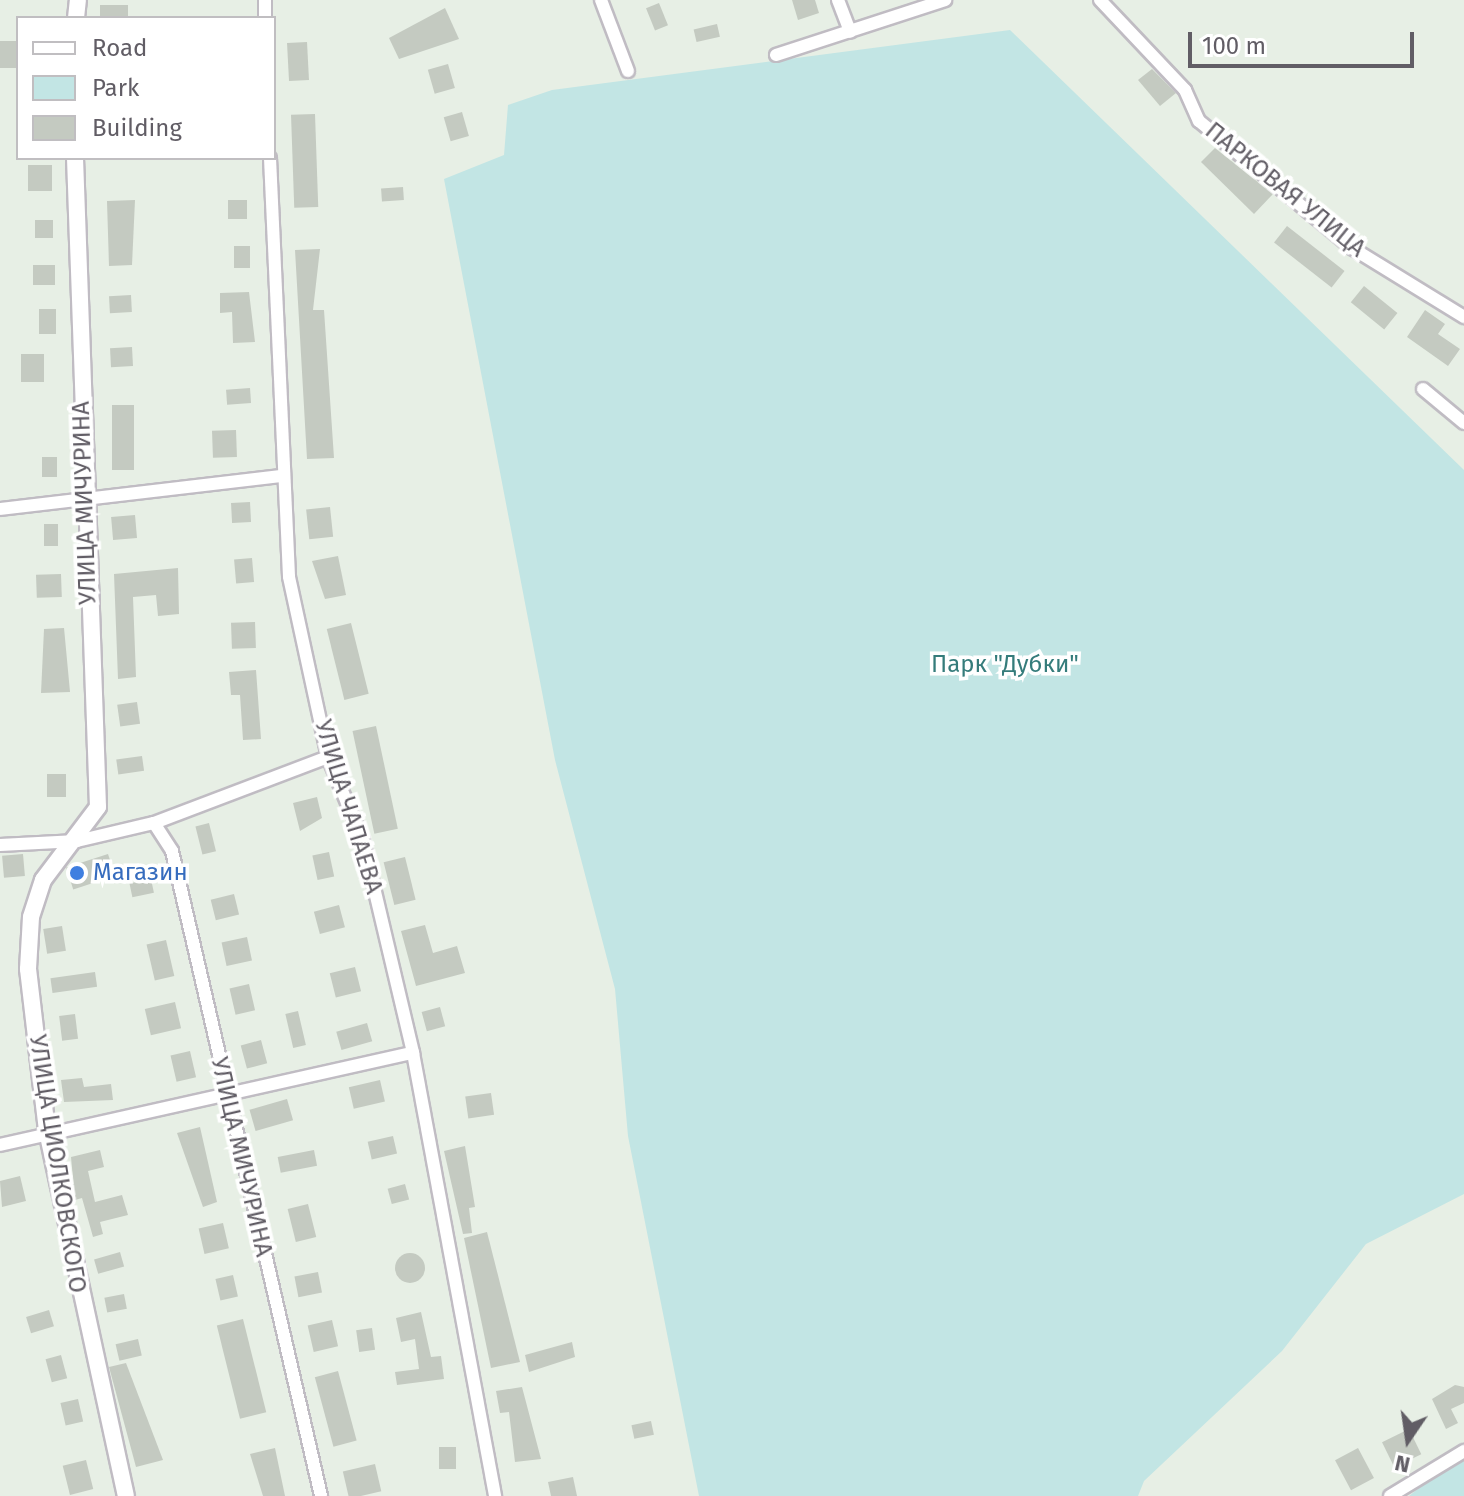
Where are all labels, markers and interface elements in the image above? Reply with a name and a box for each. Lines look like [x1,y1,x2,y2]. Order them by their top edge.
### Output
legend [16,16,276,160]
scale bar [1192,16,1418,66]
text: 100 m [1202,32,1266,60]
text: Road [92,34,147,62]
text: Park [92,74,139,102]
text: Building [92,114,182,142]
street label: ПАРКОВАЯ УЛИЦА [1199,117,1371,263]
street label: УЛИЦА МИЧУРИНА [67,401,103,605]
park label: Парк "Дубки" [931,651,1079,679]
street label: УЛИЦА ЧАПАЕВА [308,717,388,897]
place label: Магазин [93,859,188,887]
marker: Магазин [68,864,86,882]
street label: УЛИЦА ЦИОЛКОВСКОГО [22,1033,92,1295]
street label: УЛИЦА МИЧУРИНА [204,1054,278,1260]
north arrow [1368,1400,1448,1480]
text: N [1392,1449,1413,1479]

